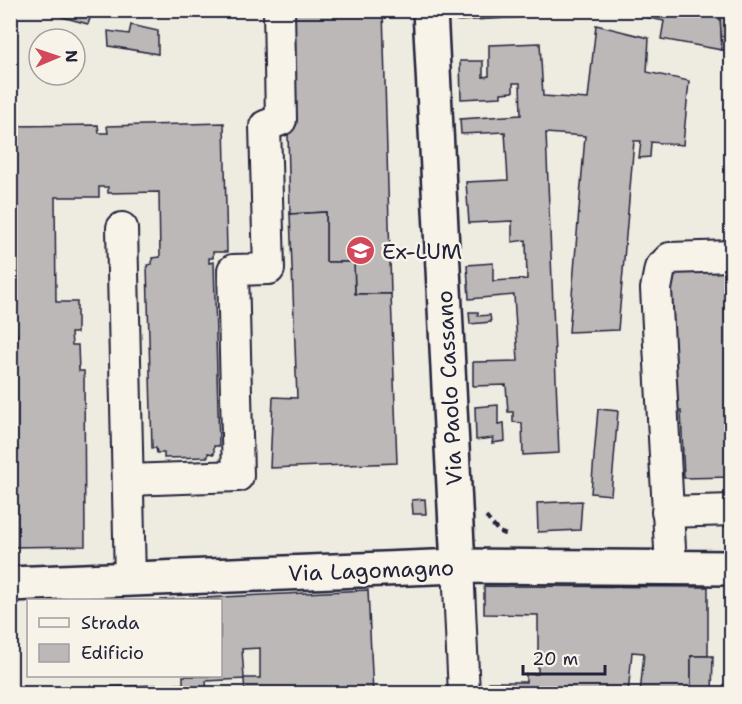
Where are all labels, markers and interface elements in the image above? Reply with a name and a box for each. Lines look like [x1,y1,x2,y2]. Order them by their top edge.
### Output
north arrow [27,27,87,87]
text: N [61,50,82,63]
school or university icon: Ex-LUM [345,235,377,267]
place label: Ex-LUM [382,237,462,266]
street label: Via Paolo Cassano [430,290,469,486]
street label: Via Lagomagno [287,553,455,588]
legend [27,599,222,677]
text: Strada [81,611,140,635]
scale bar [523,638,606,676]
text: Edificio [81,641,144,665]
text: 20 m [532,647,578,671]

